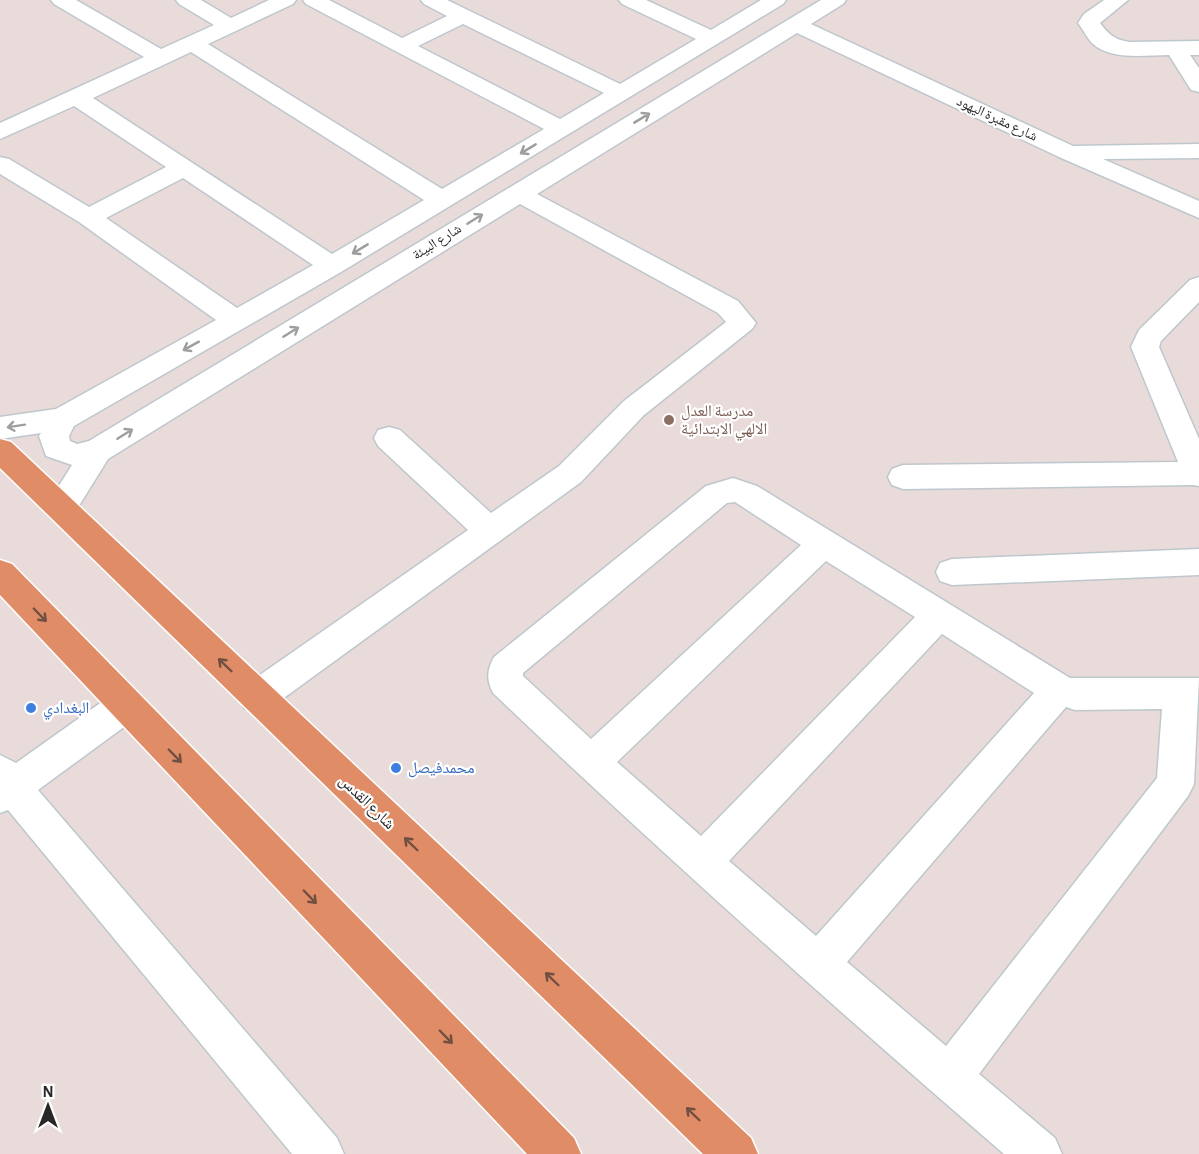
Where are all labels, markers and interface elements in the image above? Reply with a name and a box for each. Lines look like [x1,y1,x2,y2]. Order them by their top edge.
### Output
street label: شارع مقبرة اليهود [954,94,1040,146]
one-way arrow [633,112,650,124]
one-way arrow [520,143,537,155]
one-way arrow [467,212,484,225]
street label: شارع البيئة [410,222,465,264]
one-way arrow [352,243,369,255]
one-way arrow [283,325,300,338]
one-way arrow [183,341,201,352]
place label: مدرسة العدل الالهي الابتدائية [681,403,767,441]
marker: مدرسة العدل الالهي الابتدائية [662,413,676,427]
one-way arrow [7,421,26,432]
one-way arrow [116,428,133,440]
one-way arrow [33,608,48,623]
one-way arrow [217,658,232,673]
place label: البغدادي [43,700,89,720]
marker: البغدادي [24,701,38,715]
one-way arrow [168,749,183,764]
place label: محمدفيصل [408,760,475,778]
marker: محمدفيصل [389,761,403,775]
street label: شارع القدس [335,772,398,834]
one-way arrow [404,837,419,851]
one-way arrow [303,889,318,904]
one-way arrow [544,971,559,986]
one-way arrow [438,1030,453,1045]
north arrow [18,1076,78,1136]
text: N [42,1084,54,1100]
one-way arrow [685,1106,700,1121]

